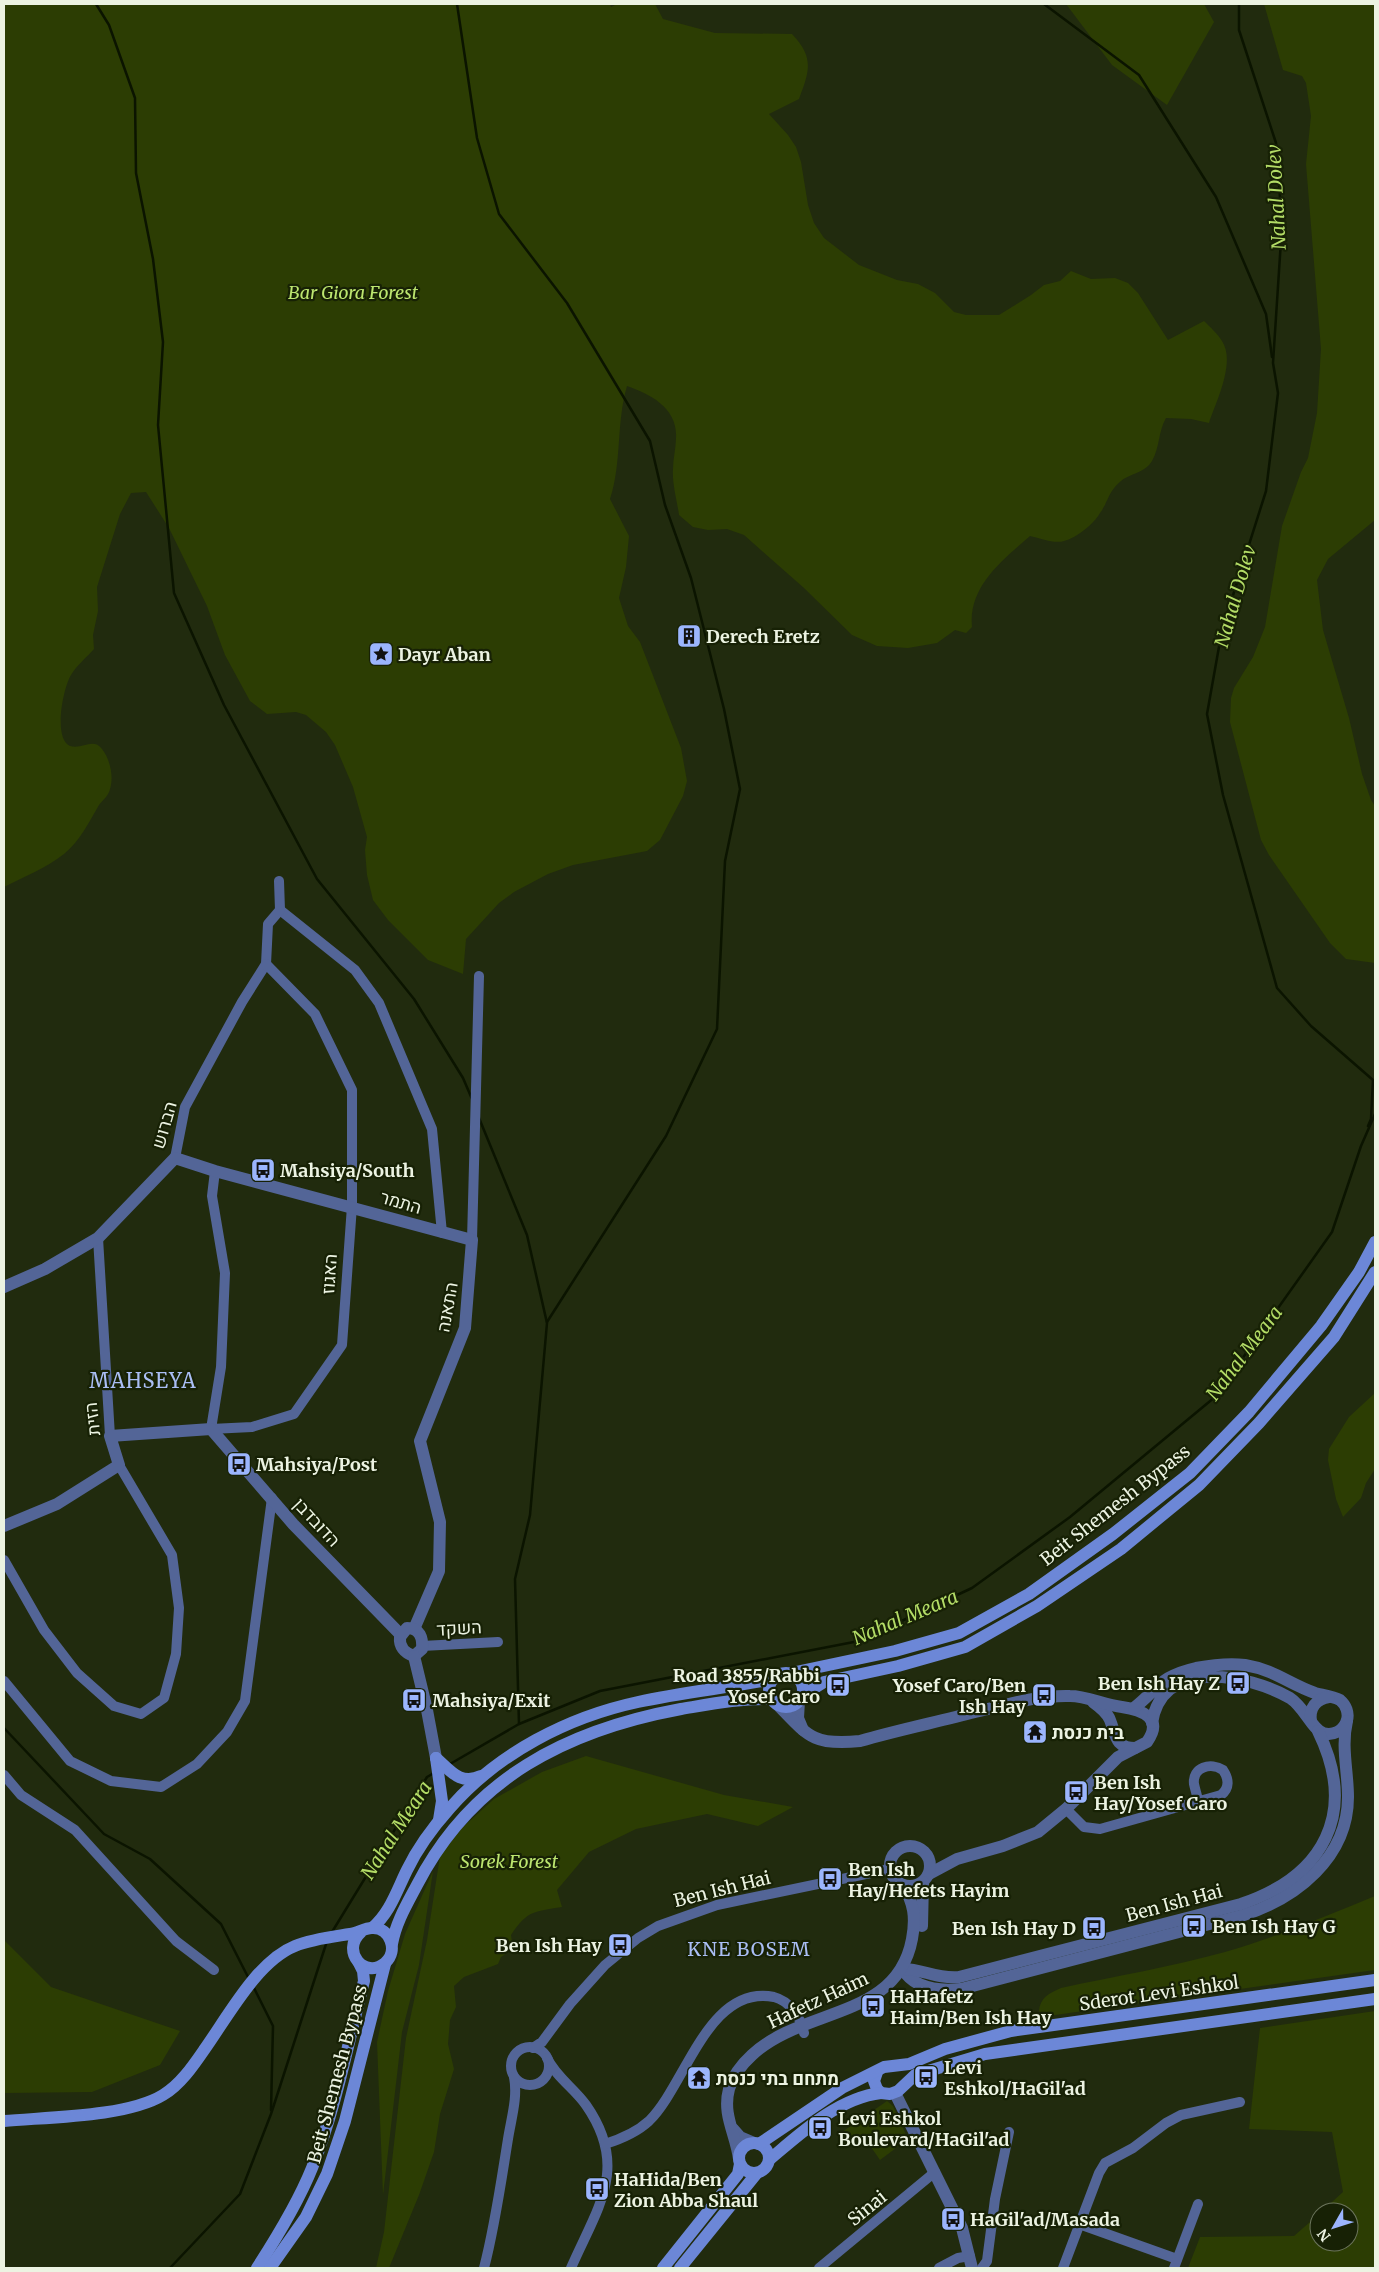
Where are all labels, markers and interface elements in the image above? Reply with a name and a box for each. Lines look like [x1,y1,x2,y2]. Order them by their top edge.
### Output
water label: Nahal Dolev [1261,144,1291,250]
park label: Bar Giora Forest [288,281,419,304]
water label: Nahal Dolev [1209,542,1261,650]
building icon: Derech Eretz [676,623,702,649]
place label: Derech Eretz [706,625,820,648]
place icon: Dayr Aban [368,641,394,667]
place label: Dayr Aban [398,643,491,666]
street label: הברוש [146,1099,182,1151]
bus stop icon: Mahsiya/South [250,1157,276,1183]
place label: Mahsiya/South [280,1159,414,1182]
street label: התמר [378,1185,424,1219]
street label: האגוז [316,1253,342,1295]
street label: התאנה [431,1280,463,1334]
water label: Nahal Meara [1201,1301,1287,1405]
district label: MAHSEYA [89,1368,197,1393]
street label: הזית [79,1401,105,1437]
street label: Beit Shemesh Bypass [1035,1439,1195,1571]
bus stop icon: Mahsiya/Post [226,1451,252,1477]
place label: Mahsiya/Post [256,1453,378,1476]
street label: הדובדבן [289,1493,345,1551]
water label: Nahal Meara [849,1584,962,1650]
street label: השקד [436,1615,482,1641]
place label: Road 3855/Rabbi Yosef Caro [673,1664,820,1708]
bus stop icon: Ben Ish Hay Z [1225,1670,1251,1696]
bus stop icon: Road 3855/Rabbi Yosef Caro [825,1672,851,1698]
place label: Ben Ish Hay Z [1098,1672,1220,1695]
place label: Yosef Caro/Ben Ish Hay [892,1674,1026,1718]
bus stop icon: Yosef Caro/Ben Ish Hay [1031,1682,1057,1708]
bus stop icon: Mahsiya/Exit [401,1687,427,1713]
place label: Mahsiya/Exit [432,1689,551,1712]
temple icon: בית כנסת [1022,1719,1048,1745]
place label: בית כנסת [1052,1721,1124,1744]
place label: Ben Ish Hay/Yosef Caro [1094,1771,1228,1815]
water label: Nahal Meara [355,1776,437,1884]
bus stop icon: Ben Ish Hay/Yosef Caro [1063,1779,1089,1805]
park label: Sorek Forest [460,1850,559,1873]
place label: Ben Ish Hay/Hefets Hayim [848,1858,1009,1902]
street label: Ben Ish Hai [671,1866,773,1912]
bus stop icon: Ben Ish Hay/Hefets Hayim [817,1866,843,1892]
street label: Ben Ish Hai [1123,1879,1225,1927]
bus stop icon: Ben Ish Hay G [1181,1913,1207,1939]
bus stop icon: Ben Ish Hay D [1081,1915,1107,1941]
place label: Ben Ish Hay G [1212,1915,1336,1938]
place label: Ben Ish Hay D [952,1917,1076,1940]
bus stop icon: Ben Ish Hay [607,1932,633,1958]
place label: Ben Ish Hay [496,1934,602,1957]
district label: KNE BOSEM [687,1937,811,1961]
street label: Hafetz Haim [764,1967,872,2033]
street label: Sderot Levi Eshkol [1078,1970,1241,2016]
street label: Beit Shemesh Bypass [302,1982,372,2166]
place label: HaHafetz Haim/Ben Ish Hay [890,1985,1052,2029]
bus stop icon: HaHafetz Haim/Ben Ish Hay [860,1993,886,2019]
place label: Levi Eshkol/HaGil'ad [944,2056,1086,2100]
bus stop icon: Levi Eshkol/HaGil'ad [913,2064,939,2090]
temple icon: מתחם בתי כנסת [686,2065,712,2091]
place label: מתחם בתי כנסת [716,2067,839,2090]
place label: Levi Eshkol Boulevard/HaGil'ad [838,2107,1009,2151]
bus stop icon: Levi Eshkol Boulevard/HaGil'ad [807,2115,833,2141]
place label: HaHida/Ben Zion Abba Shaul [614,2168,758,2212]
bus stop icon: HaHida/Ben Zion Abba Shaul [584,2176,610,2202]
street label: Sinai [843,2185,891,2231]
north arrow [1309,2202,1359,2252]
bus stop icon: HaGil'ad/Masada [940,2206,966,2232]
place label: HaGil'ad/Masada [970,2208,1120,2231]
text: N [1313,2225,1334,2245]

